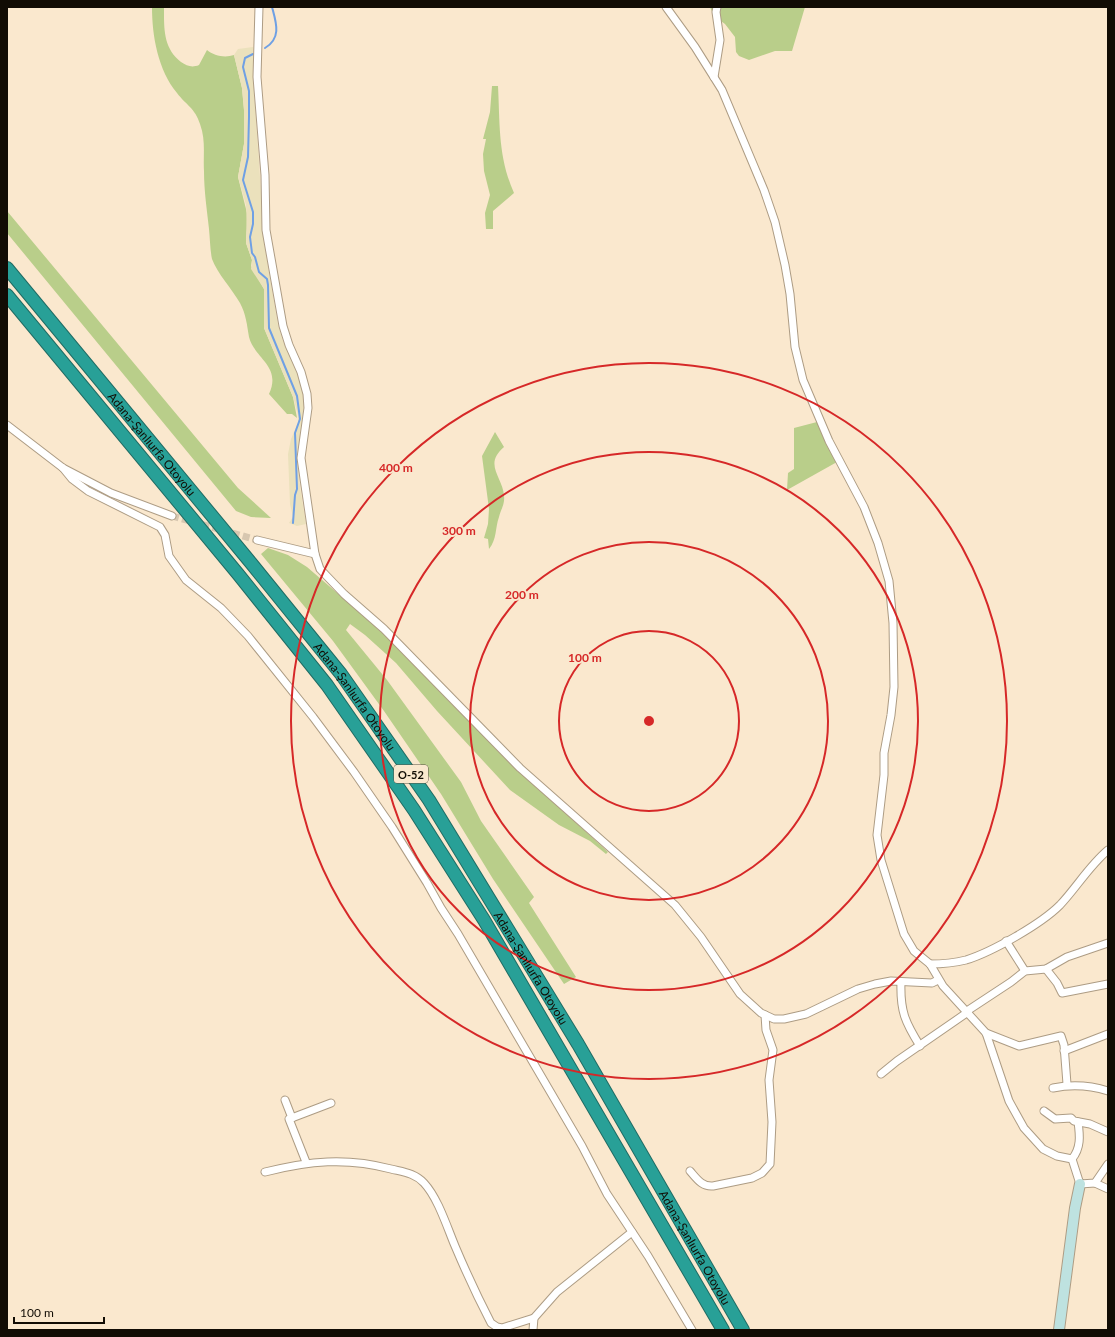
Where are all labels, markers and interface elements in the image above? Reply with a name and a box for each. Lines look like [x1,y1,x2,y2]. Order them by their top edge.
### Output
street label: Adana-Şanlıurfa Otoyolu [105,389,199,499]
text: 400 m [379,460,413,475]
text: 300 m [442,523,476,538]
text: 200 m [505,587,539,602]
street label: Adana-Şanlıurfa Otoyolu [311,639,399,753]
text: 100 m [568,650,602,665]
centre of rings [642,714,656,728]
road number: O-52 [394,765,428,783]
street label: Adana-Şanlıurfa Otoyolu [491,908,572,1027]
street label: Adana-Şanlıurfa Otoyolu [656,1187,734,1307]
scale bar [14,1299,104,1325]
text: 100 m [20,1305,54,1320]

